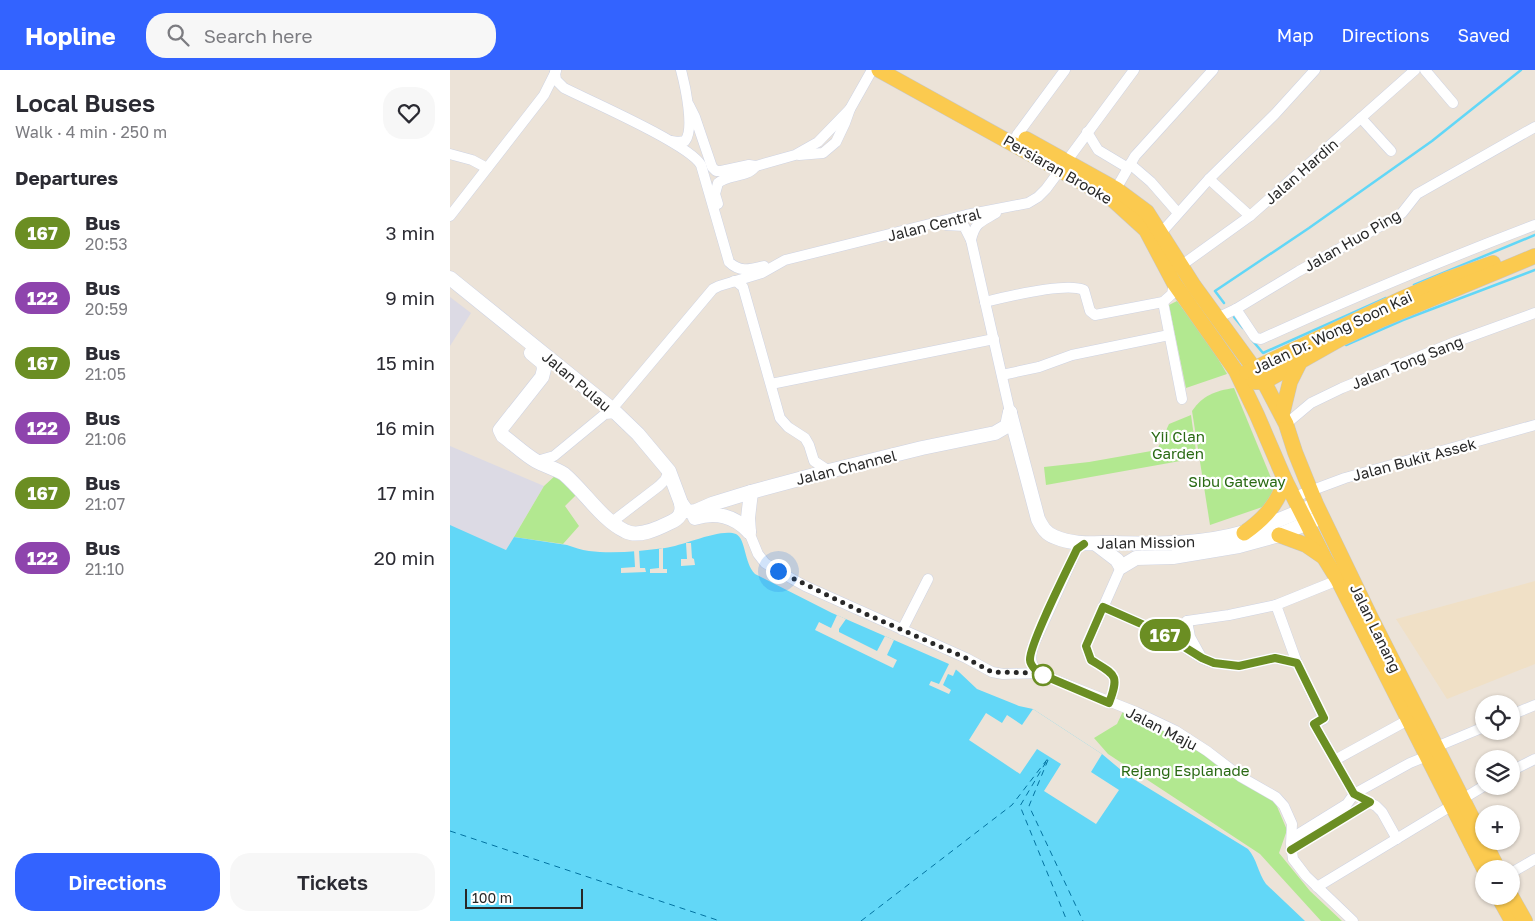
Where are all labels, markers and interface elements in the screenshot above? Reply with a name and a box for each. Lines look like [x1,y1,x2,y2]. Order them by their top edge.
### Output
search box [146,13,496,58]
text: Hopline [25,21,116,50]
icon: search [164,21,192,49]
text: Search here [204,24,313,47]
text: Map [1277,24,1313,46]
text: Directions [1341,24,1429,46]
text: Saved [1457,24,1510,46]
button: heart [383,87,435,139]
text: Local Buses [15,88,155,117]
text: Walk · 4 min · 250 m [15,122,167,142]
street label: Persiaran Brooke [1000,131,1116,208]
street label: Jalan Hardin [1261,134,1341,208]
text: Departures [15,166,118,189]
street label: Jalan Central [885,204,983,244]
street label: Jalan Huo Ping [1300,205,1404,275]
text: Bus [85,211,120,234]
text: 3 min [386,221,435,244]
text: 167 [27,222,58,244]
text: 20:53 [85,234,128,254]
text: Bus [85,276,120,299]
text: 9 min [385,286,435,309]
text: 122 [27,287,58,309]
street label: Jalan Dr. Wong Soon Kai [1249,287,1415,377]
text: 20:59 [85,299,128,319]
street label: Jalan Tong Sang [1349,331,1465,393]
text: Bus [85,341,120,364]
street label: Jalan Pulau [539,347,615,415]
text: 15 min [376,351,435,374]
text: 167 [27,352,58,374]
text: 21:05 [85,364,126,384]
text: Bus [85,406,120,429]
text: 16 min [376,416,435,439]
text: 122 [27,417,58,439]
park label: Yii Clan Garden [1151,427,1205,462]
text: 21:06 [85,429,126,449]
street label: Jalan Bukit Assek [1350,434,1478,484]
street label: Jalan Channel [794,446,898,488]
text: Bus [85,471,120,494]
park label: Sibu Gateway [1188,472,1286,490]
text: 17 min [377,481,435,504]
text: 167 [27,482,58,504]
text: 21:07 [85,494,125,514]
street label: Jalan Mission [1097,532,1195,552]
text: Bus [85,536,120,559]
text: 20 min [374,546,435,569]
text: 122 [27,547,58,569]
text: 21:10 [85,559,125,579]
your location [766,559,791,584]
street label: Jalan Lanang [1347,581,1405,675]
line badge: 167 [1136,619,1194,651]
text: 167 [1150,624,1180,646]
unlabelled marker [1032,664,1054,686]
map controls [1475,695,1520,905]
button: locate [1475,695,1520,740]
street label: Jalan Maju [1123,702,1201,754]
button: layers [1475,750,1520,795]
park label: Rejang Esplanade [1121,761,1250,779]
button: + [1475,805,1520,850]
button: Directions [15,853,220,911]
button: Tickets [230,853,435,911]
button: − [1475,860,1520,905]
scale bar [465,886,582,909]
text: 100 m [472,889,512,906]

